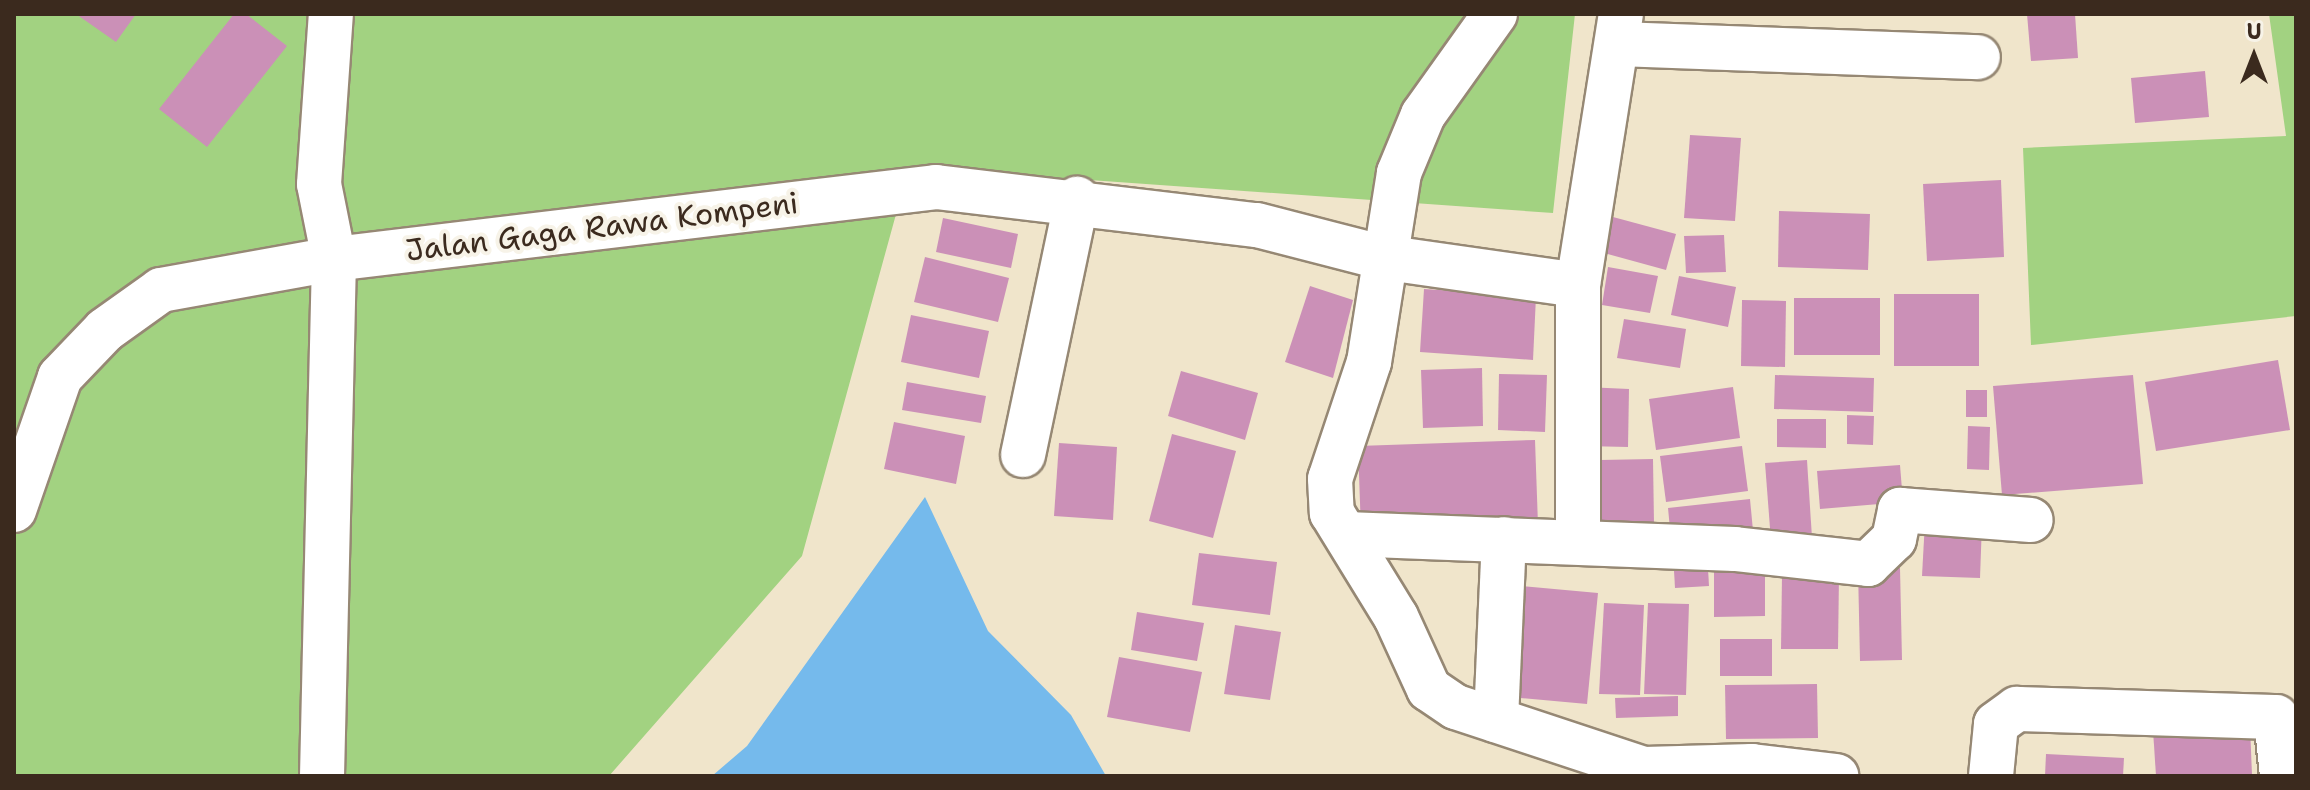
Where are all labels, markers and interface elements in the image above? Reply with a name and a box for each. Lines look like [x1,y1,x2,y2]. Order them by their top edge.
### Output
north arrow [2214,16,2294,96]
text: U [2246,17,2262,46]
street label: Jalan Gaga Rawa Kompeni [404,185,800,269]

